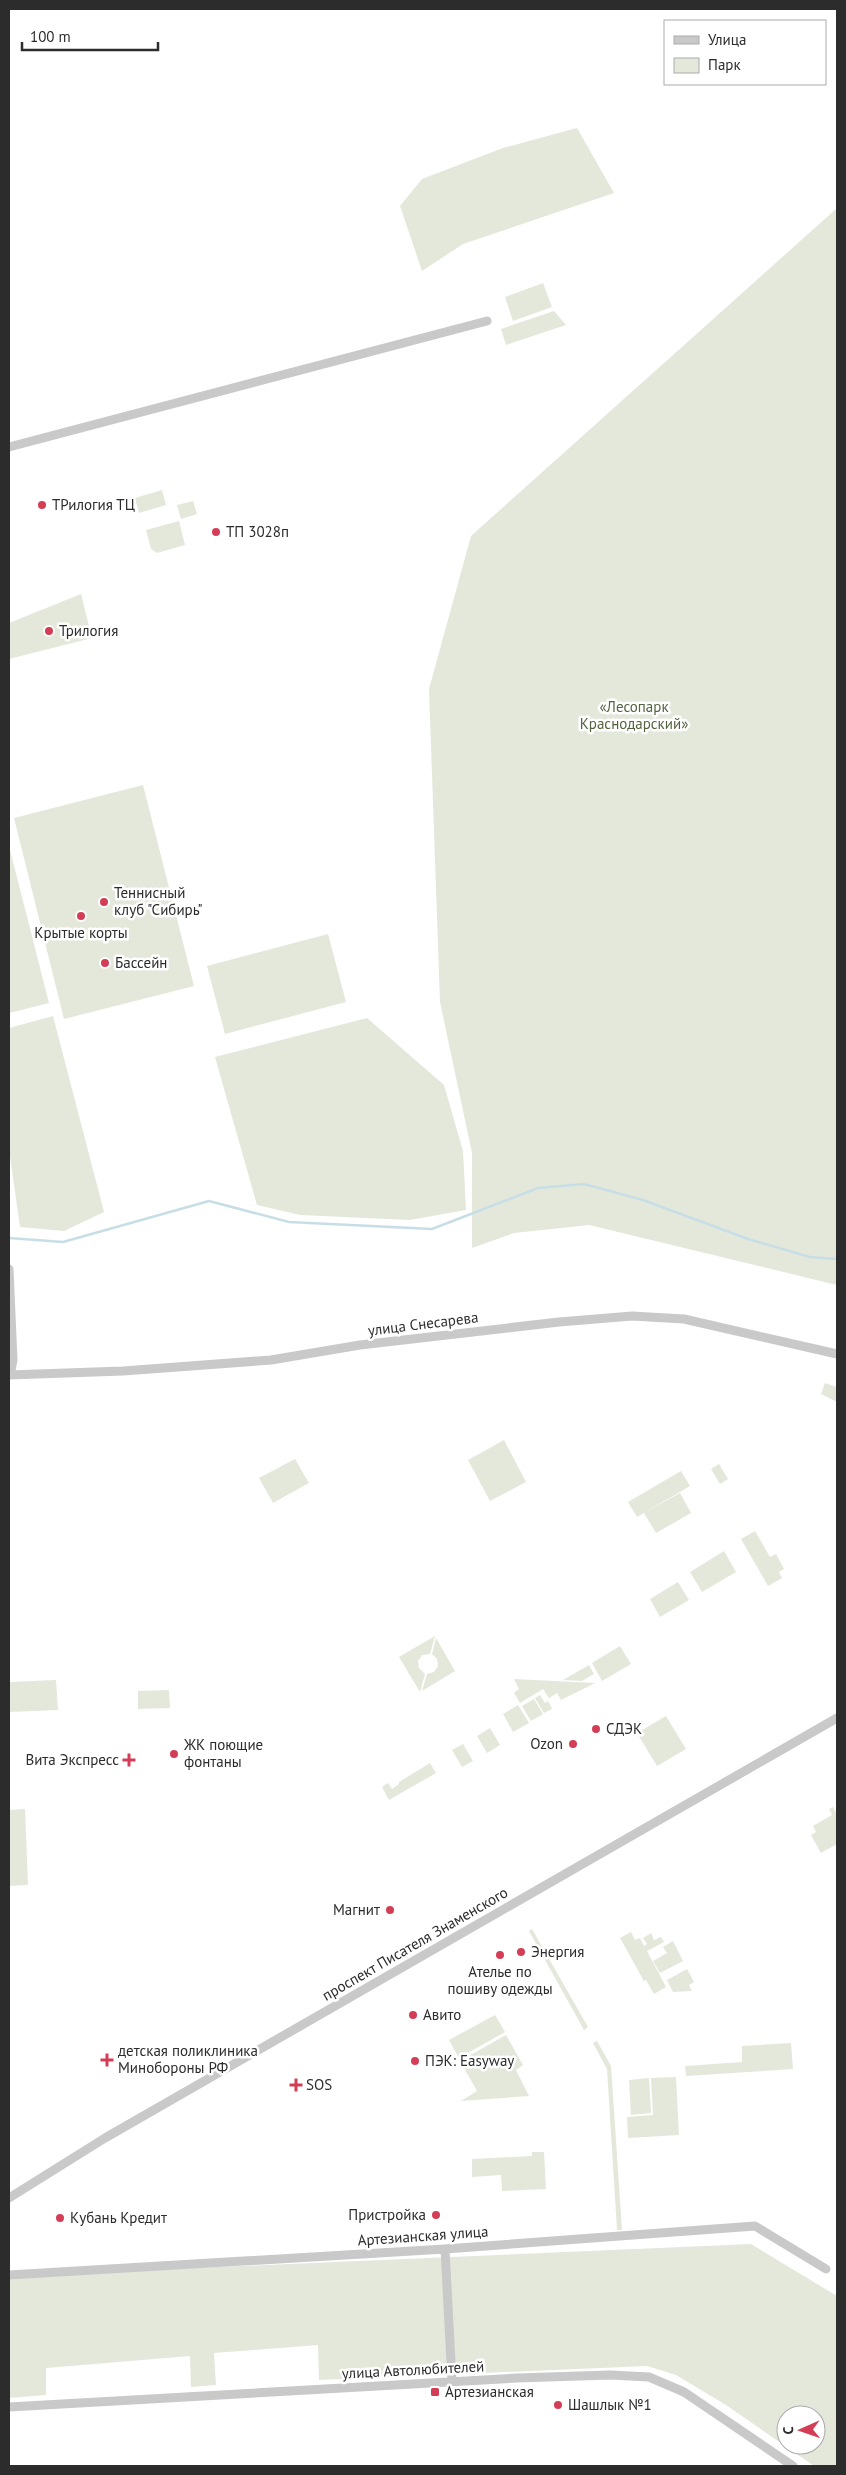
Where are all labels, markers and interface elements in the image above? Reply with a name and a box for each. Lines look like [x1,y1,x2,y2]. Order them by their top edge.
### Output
scale bar [22,20,159,52]
legend [664,20,826,85]
text: 100 m [30,27,71,46]
text: Улица [708,30,746,49]
text: Парк [708,55,741,74]
place label: ТРилогия ТЦ [52,495,135,514]
marker: ТРилогия ТЦ [36,499,48,511]
place label: ТП 3028п [226,522,289,541]
marker: ТП 3028п [210,526,222,538]
place label: Трилогия [59,621,118,640]
marker: Трилогия [43,625,55,637]
park label: «Лесопарк Краснодарский» [580,697,688,733]
place label: Теннисный клуб "Сибирь" [114,883,203,919]
marker: Теннисный клуб "Сибирь" [98,896,110,908]
marker: Крытые корты [75,910,87,922]
place label: Крытые корты [34,923,128,942]
place label: Бассейн [115,953,167,972]
marker: Бассейн [99,957,111,969]
street label: улица Снесарева [367,1307,479,1340]
place label: СДЭК [606,1719,642,1738]
marker: СДЭК [590,1723,602,1735]
place label: Ozon [530,1734,563,1753]
place label: ЖК поющие фонтаны [183,1735,263,1771]
marker: Ozon [567,1738,579,1750]
marker: ЖК поющие фонтаны [168,1748,180,1760]
place label: Вита Экспресс [25,1750,119,1769]
marker: Вита Экспресс [123,1754,135,1766]
street label: проспект Писателя Знаменского [318,1882,511,2005]
place label: Магнит [333,1900,380,1919]
marker: Магнит [384,1904,396,1916]
place label: Энергия [531,1942,584,1961]
marker: Энергия [515,1946,527,1958]
marker: Ателье по пошиву одежды [494,1949,506,1961]
place label: Ателье по пошиву одежды [447,1962,553,1998]
place label: Авито [423,2005,461,2024]
marker: Авито [407,2009,419,2021]
place label: детская поликлиника Минобороны РФ [118,2041,258,2077]
place label: ПЭК: Easyway [425,2051,514,2070]
marker: детская поликлиника Минобороны РФ [100,2053,114,2067]
marker: ПЭК: Easyway [409,2055,421,2067]
place label: SOS [306,2075,332,2094]
marker: SOS [290,2079,302,2091]
place label: Пристройка [348,2205,426,2224]
place label: Кубань Кредит [70,2208,167,2227]
marker: Пристройка [430,2209,442,2221]
marker: Кубань Кредит [54,2212,66,2224]
street label: Артезианская улица [357,2221,489,2250]
street label: улица Автолюбителей [341,2356,485,2383]
place label: Артезианская [445,2382,534,2401]
marker: Артезианская [429,2386,441,2398]
place label: Шашлык №1 [568,2395,652,2414]
marker: Шашлык №1 [552,2399,564,2411]
north arrow [776,2405,826,2455]
text: С [779,2426,797,2435]

